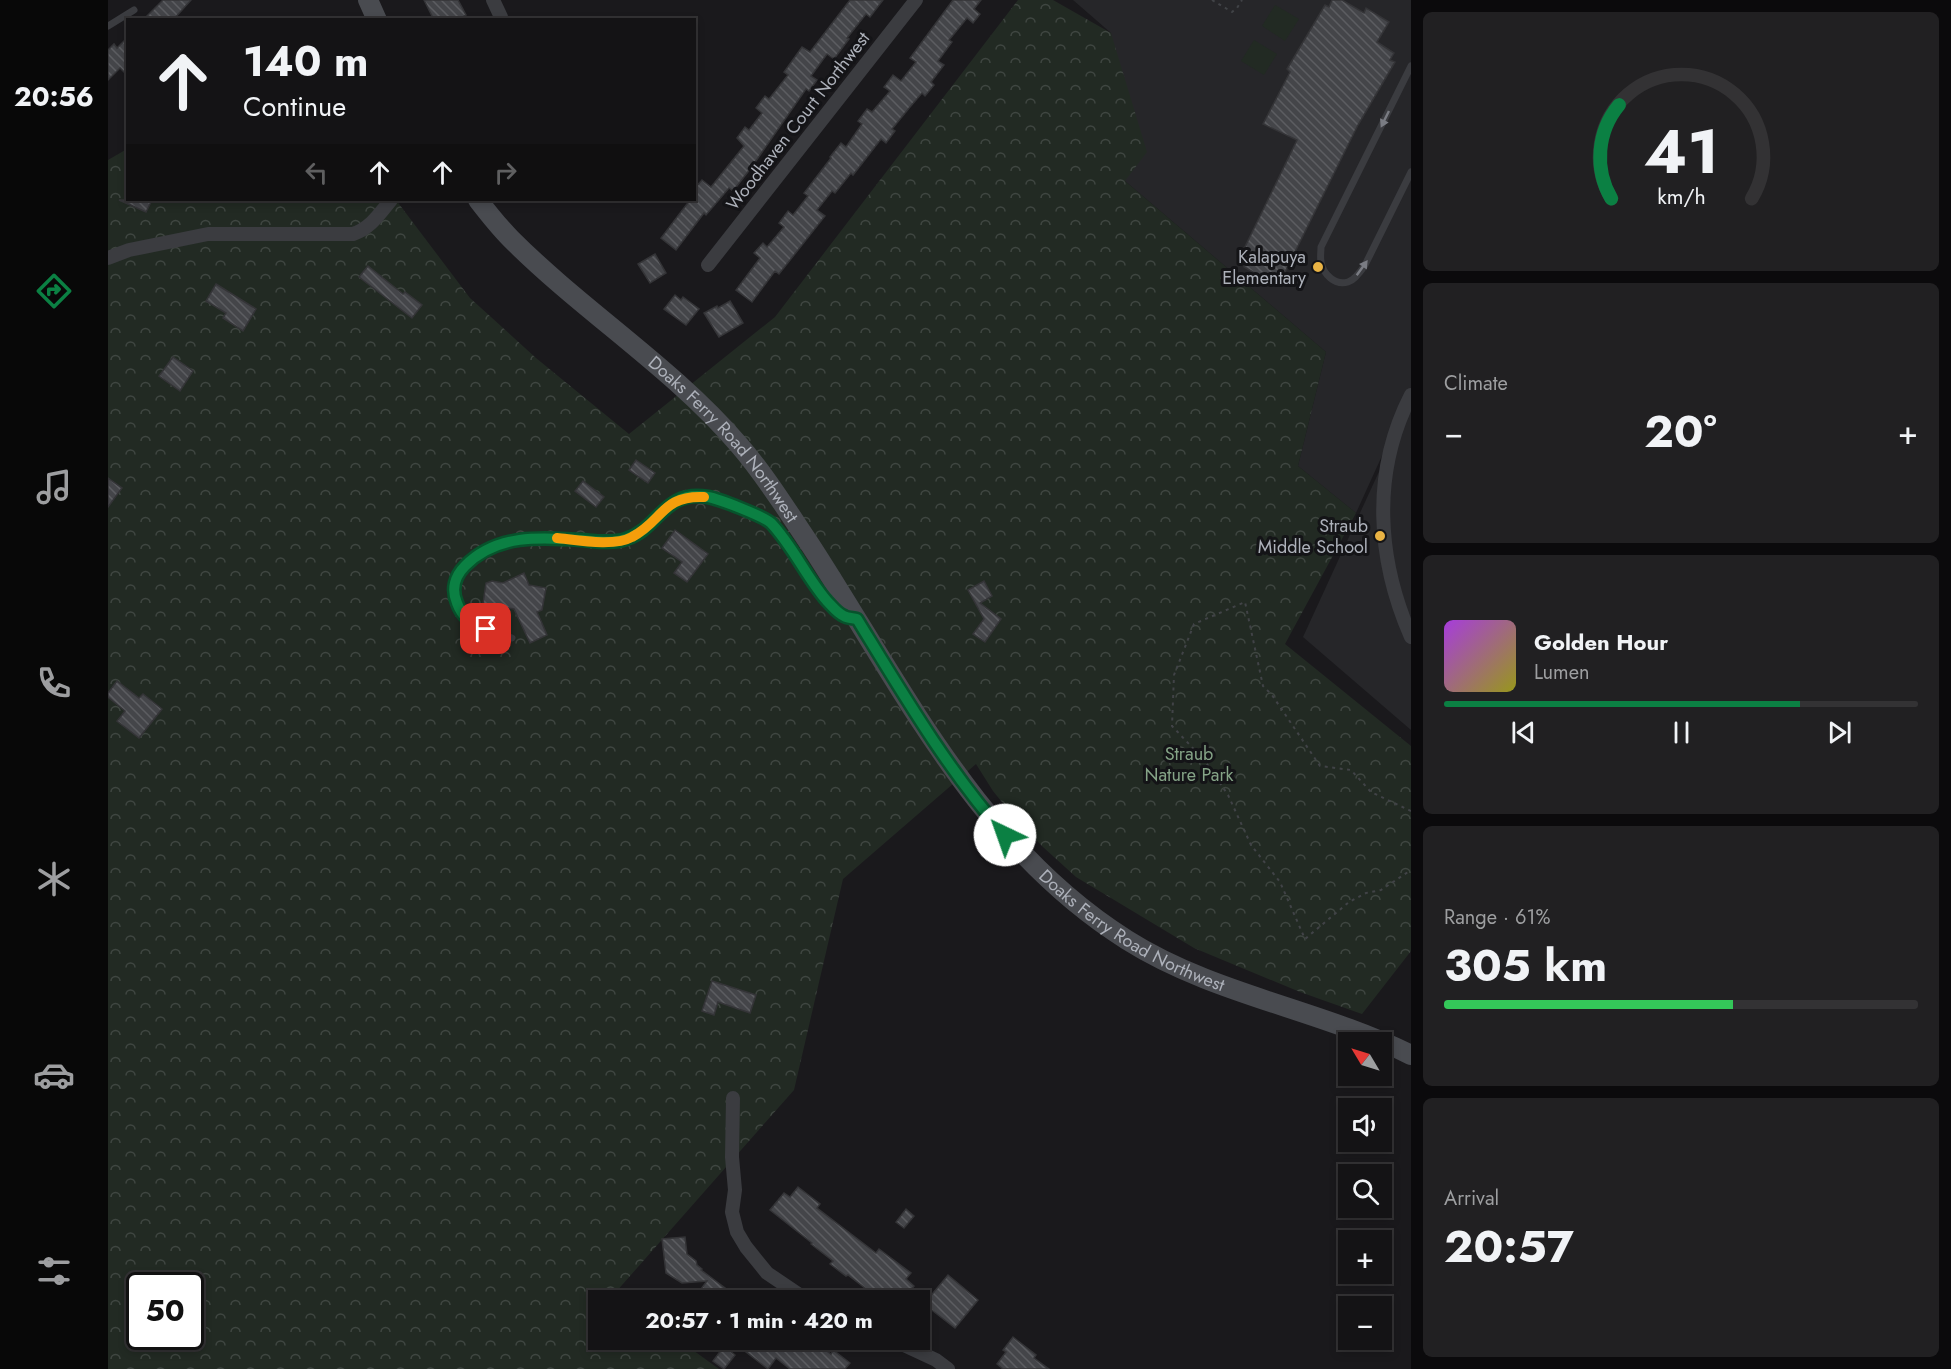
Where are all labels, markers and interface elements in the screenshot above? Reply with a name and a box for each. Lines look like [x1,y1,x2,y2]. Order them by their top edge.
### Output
street label: Woodhaven Court Northwest [720,26,876,216]
text: 140 m [243,31,369,92]
icon: ahead [144,42,222,120]
text: 20:56 [14,77,94,116]
text: Continue [243,87,346,126]
text: 41 [1643,106,1719,196]
one-way arrow [1381,110,1390,127]
icon: left [300,156,333,189]
icon: ahead [363,156,396,189]
icon: ahead [426,156,459,189]
icon: right [489,156,522,189]
text: km/h [1657,181,1705,212]
place label: Kalapuya Elementary [1222,244,1306,291]
marker: Kalapuya Elementary [1311,260,1325,274]
one-way arrow [1356,261,1368,277]
icon: directions [33,270,75,312]
street label: Doaks Ferry Road Northwest [642,350,805,528]
text: Climate [1444,369,1508,398]
text: 20° [1644,399,1717,464]
text: − [1444,409,1463,456]
text: + [1898,409,1918,456]
icon: music [33,466,75,508]
place label: Straub Middle School [1258,513,1368,560]
marker: Straub Middle School [1373,529,1387,543]
pin [460,603,511,654]
icon: arrive [469,612,502,645]
text: Golden Hour [1534,626,1668,658]
text: Lumen [1534,658,1590,687]
icon: phone [33,662,75,704]
icon: previous [1507,716,1540,749]
icon: pause [1665,716,1698,749]
icon: next [1823,716,1856,749]
park label: Straub Nature Park [1144,741,1234,788]
position arrow [973,803,1037,867]
icon: climate [33,858,75,900]
street label: Doaks Ferry Road Northwest [1033,863,1229,998]
text: Range · 61% [1444,903,1551,932]
text: 305 km [1444,933,1607,998]
north arrow [1338,1032,1392,1086]
map controls [1338,1032,1392,1350]
icon: car [33,1054,75,1096]
button: sound [1338,1098,1392,1152]
button: search [1338,1164,1392,1218]
text: Arrival [1444,1184,1499,1213]
text: 20:57 [1444,1214,1574,1279]
button: + [1338,1230,1392,1284]
icon: filters [33,1250,75,1292]
speed limit sign: 50 [126,1272,204,1350]
button: − [1338,1296,1392,1350]
text: 20:57 · 1 min · 420 m [645,1304,873,1336]

